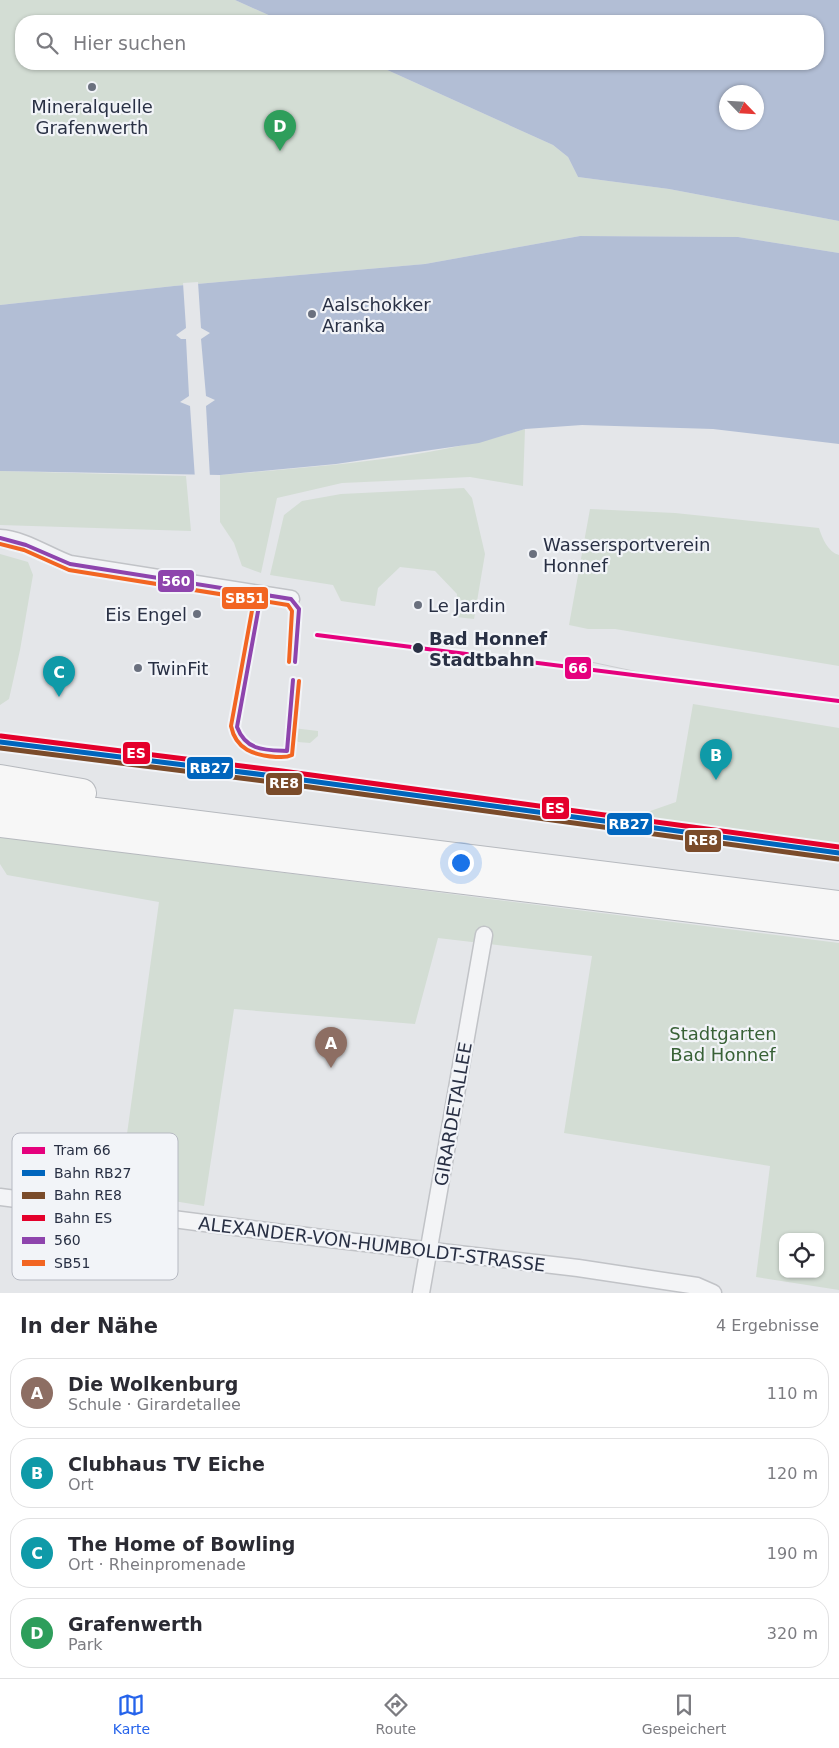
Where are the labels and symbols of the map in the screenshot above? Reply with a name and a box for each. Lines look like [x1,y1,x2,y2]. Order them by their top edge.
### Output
marker: Mineralquelle Grafenwerth [86,81,98,93]
north arrow [719,85,764,130]
place label: Mineralquelle Grafenwerth [31,96,153,138]
pin: D [264,110,296,151]
place label: Aalschokker Aranka [322,294,431,336]
marker: Aalschokker Aranka [306,308,318,320]
place label: Wassersportverein Honnef [543,534,710,576]
marker: Wassersportverein Honnef [527,548,539,560]
line badge: 560 [157,569,195,593]
text: 560 [161,573,191,589]
line badge: SB51 [221,586,269,610]
text: SB51 [225,590,265,606]
place label: Le Jardin [428,595,506,616]
marker: Le Jardin [412,599,424,611]
place label: Eis Engel [105,604,187,625]
marker: Eis Engel [191,608,203,620]
place label: Bad Honnef Stadtbahn [429,628,547,670]
marker: Bad Honnef Stadtbahn [411,641,425,655]
pin: C [43,656,75,697]
line badge: 66 [564,656,592,680]
place label: TwinFit [147,658,208,679]
text: 66 [568,660,588,676]
marker: TwinFit [132,662,144,674]
pin: B [700,739,732,780]
line badge: ES [122,741,151,765]
text: ES [126,745,146,761]
line badge: RB27 [186,756,234,780]
text: RB27 [190,760,230,776]
line badge: RE8 [265,772,303,796]
text: RE8 [269,775,299,791]
line badge: ES [541,796,570,820]
text: ES [545,800,565,816]
line badge: RB27 [606,812,653,836]
text: RB27 [609,816,649,832]
line badge: RE8 [684,829,722,853]
text: RE8 [688,832,718,848]
your location [448,850,474,876]
park label: Stadtgarten Bad Honnef [669,1023,777,1065]
pin: A [315,1027,347,1068]
street label: GIRARDETALLEE [430,1040,476,1188]
legend [12,1133,178,1280]
text: Tram 66 [53,1142,111,1158]
text: Bahn RB27 [54,1165,132,1181]
text: Bahn RE8 [54,1187,122,1203]
text: Bahn ES [54,1210,112,1226]
street label: ALEXANDER-VON-HUMBOLDT-STRASSE [197,1212,547,1276]
text: 560 [54,1232,81,1248]
text: SB51 [54,1255,90,1271]

